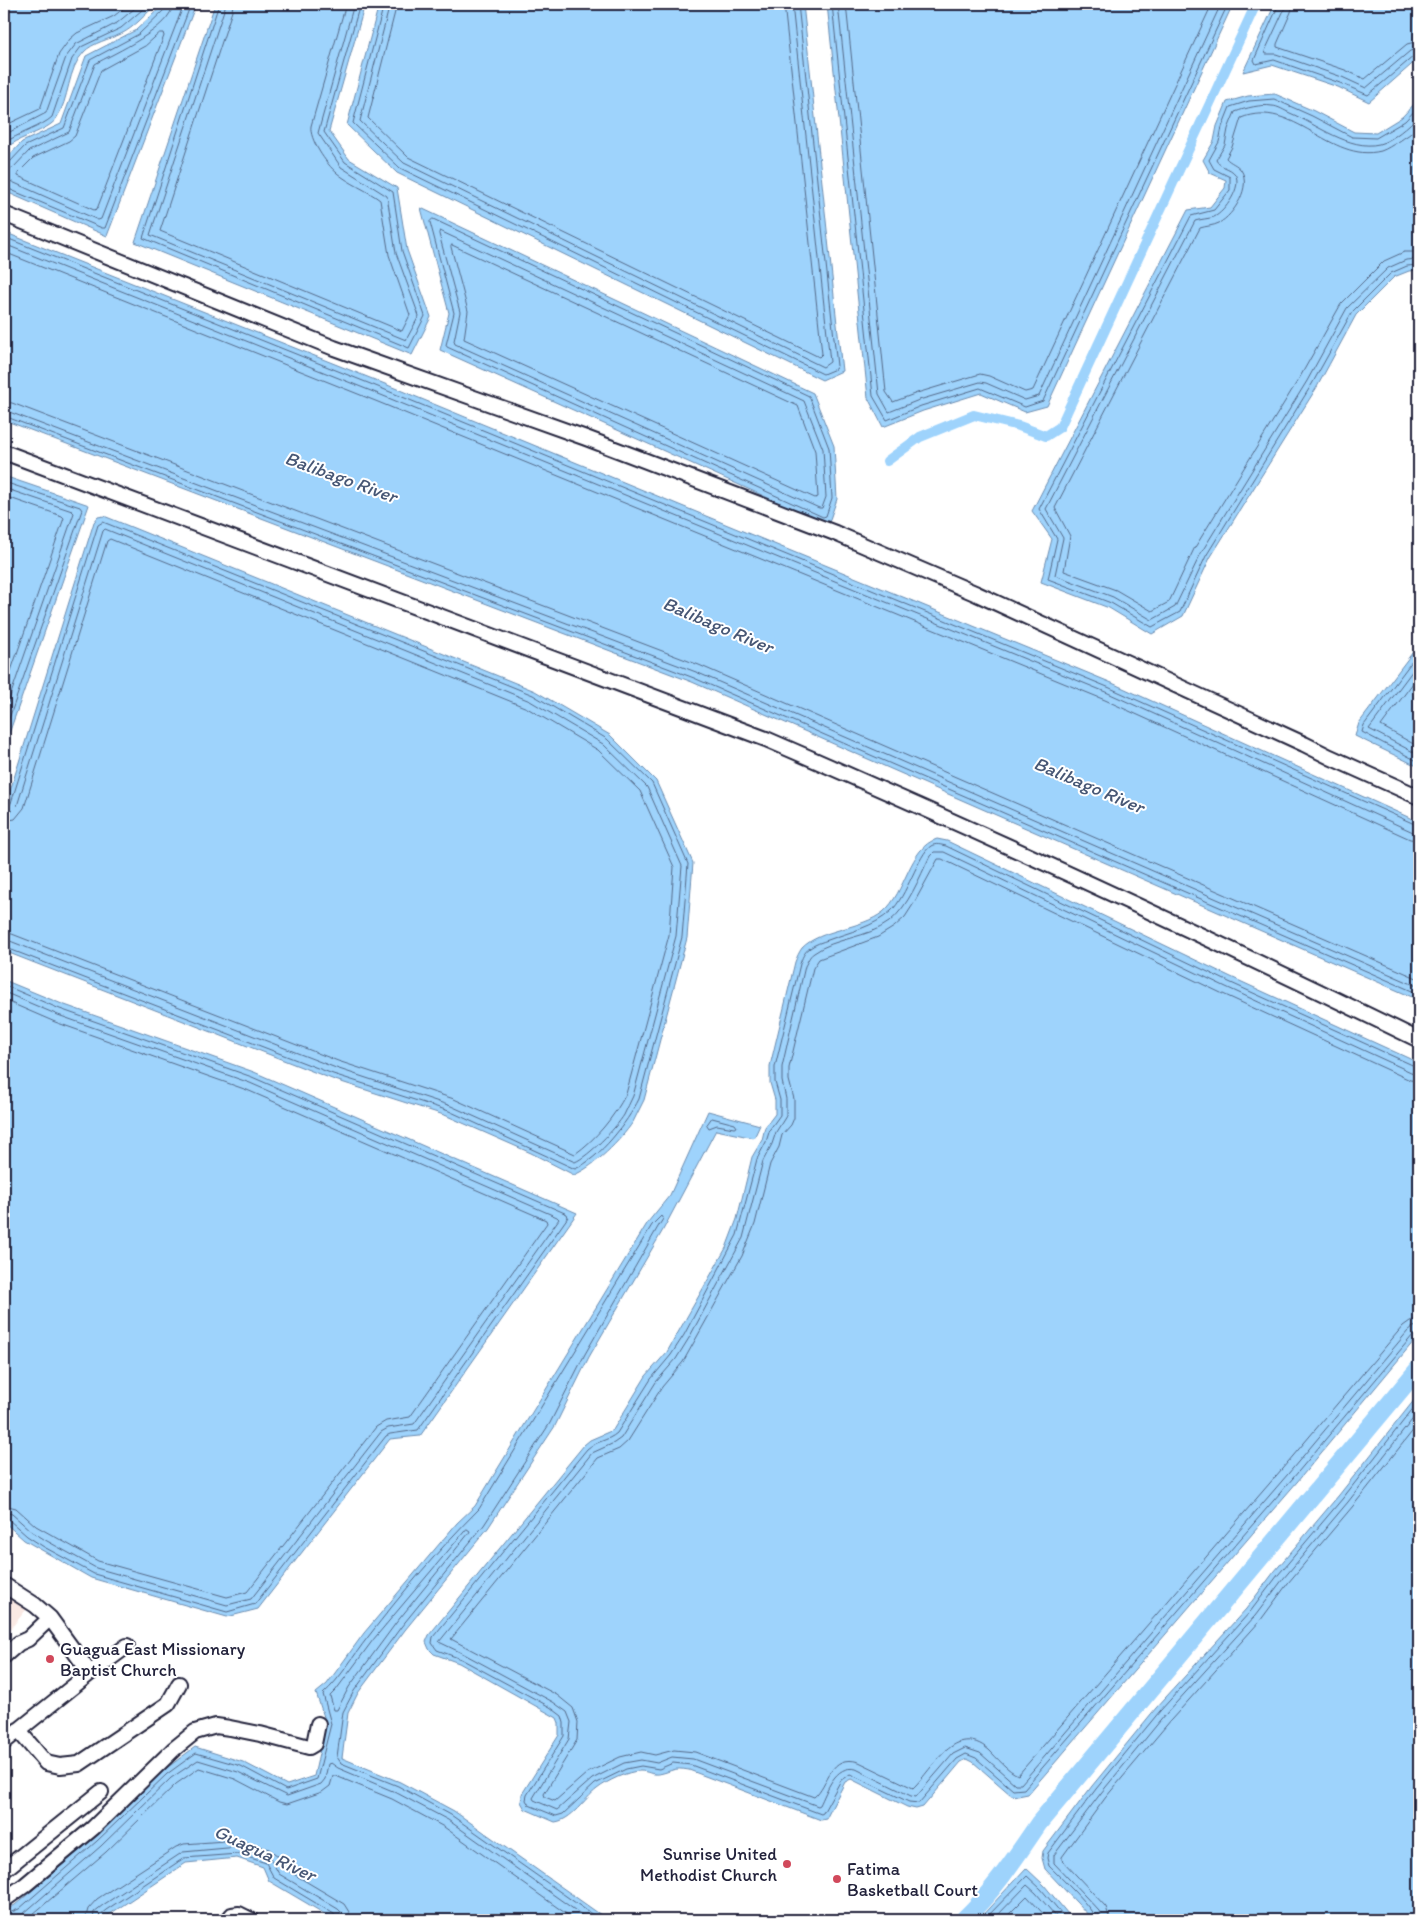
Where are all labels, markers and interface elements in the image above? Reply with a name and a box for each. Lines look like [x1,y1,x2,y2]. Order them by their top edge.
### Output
water label: Balibago River [282,446,402,509]
water label: Balibago River [659,591,778,659]
water label: Balibago River [1030,751,1149,819]
place label: Guagua East Missionary Baptist Church [60,1638,246,1681]
marker: Guagua East Missionary Baptist Church [44,1653,56,1665]
water label: Guagua River [211,1819,322,1888]
place label: Sunrise United Methodist Church [640,1843,777,1886]
marker: Sunrise United Methodist Church [781,1858,793,1870]
place label: Fatima Basketball Court [847,1858,978,1901]
marker: Fatima Basketball Court [831,1873,843,1885]

